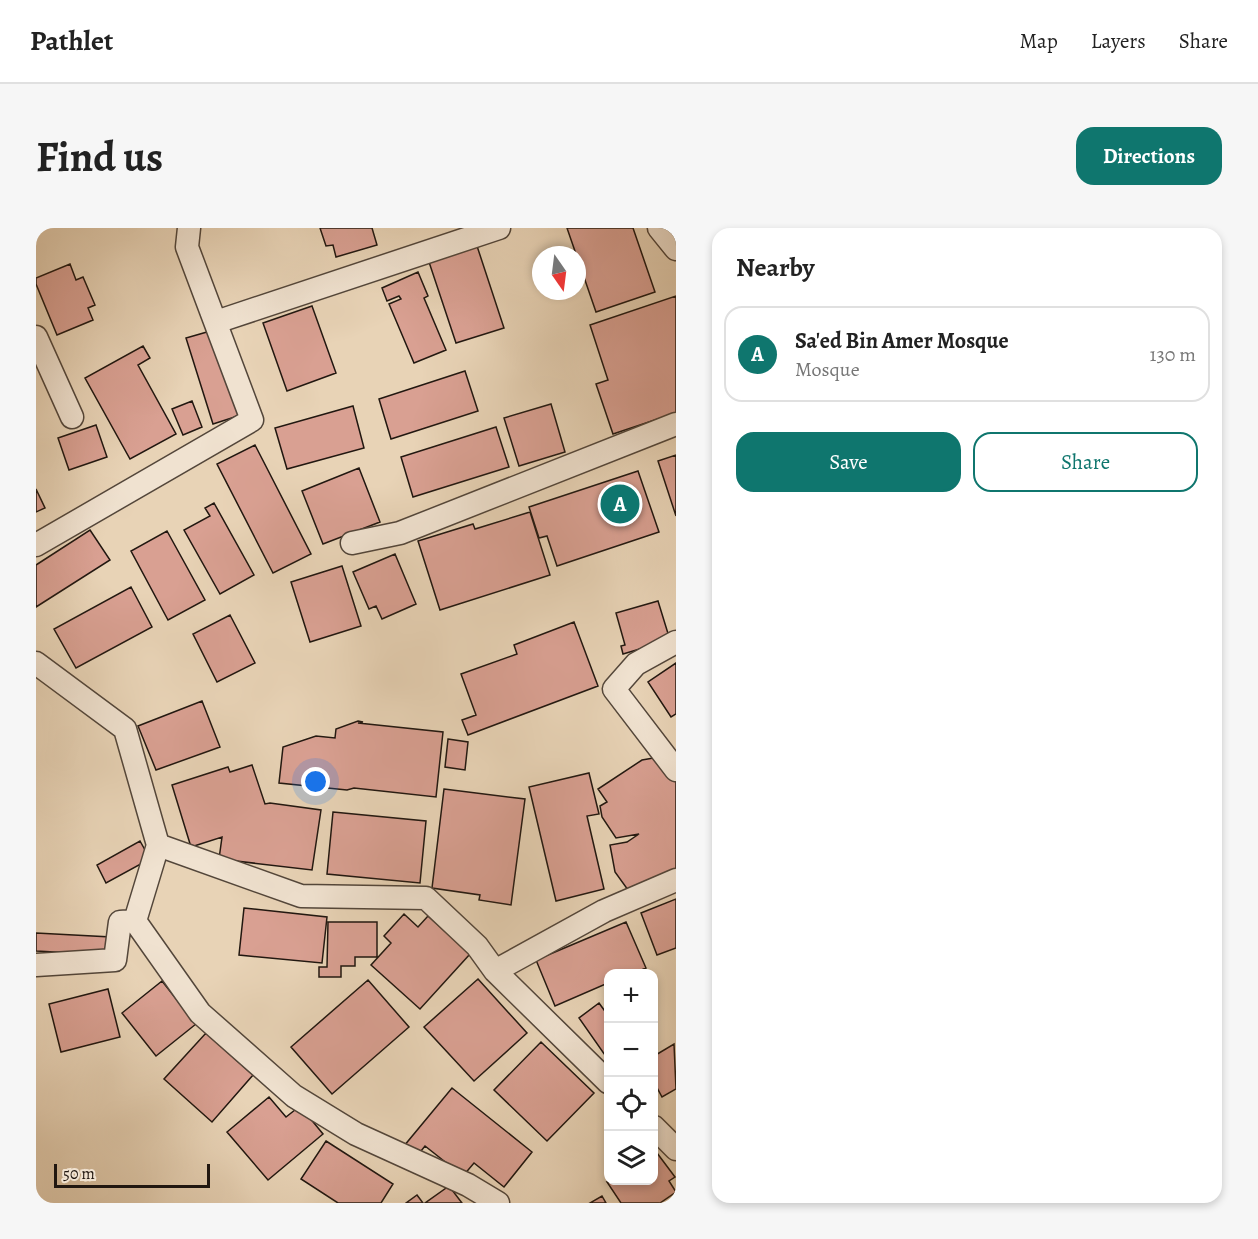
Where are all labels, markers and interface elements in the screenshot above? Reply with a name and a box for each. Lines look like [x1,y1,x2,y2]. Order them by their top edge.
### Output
text: Pathlet [30,22,113,60]
text: Map [1019,27,1058,55]
text: Layers [1091,27,1146,55]
text: Share [1179,27,1228,55]
button: Directions [1076,127,1222,185]
text: Find us [36,128,163,185]
north arrow [532,246,586,300]
text: Nearby [736,250,815,285]
text: Sa'ed Bin Amer Mosque [795,326,1009,356]
text: A [751,341,764,368]
text: 130 m [1150,341,1196,368]
text: Mosque [795,356,860,383]
button: Save [736,432,961,492]
button: Share [973,432,1198,492]
pin: A [600,482,640,526]
your location [301,767,330,796]
map controls [604,969,658,1185]
button: + [604,969,658,1023]
button: − [604,1023,658,1077]
button: locate [604,1077,658,1131]
button: layers [604,1131,658,1185]
scale bar [54,1161,210,1188]
text: 50 m [63,1163,95,1185]

